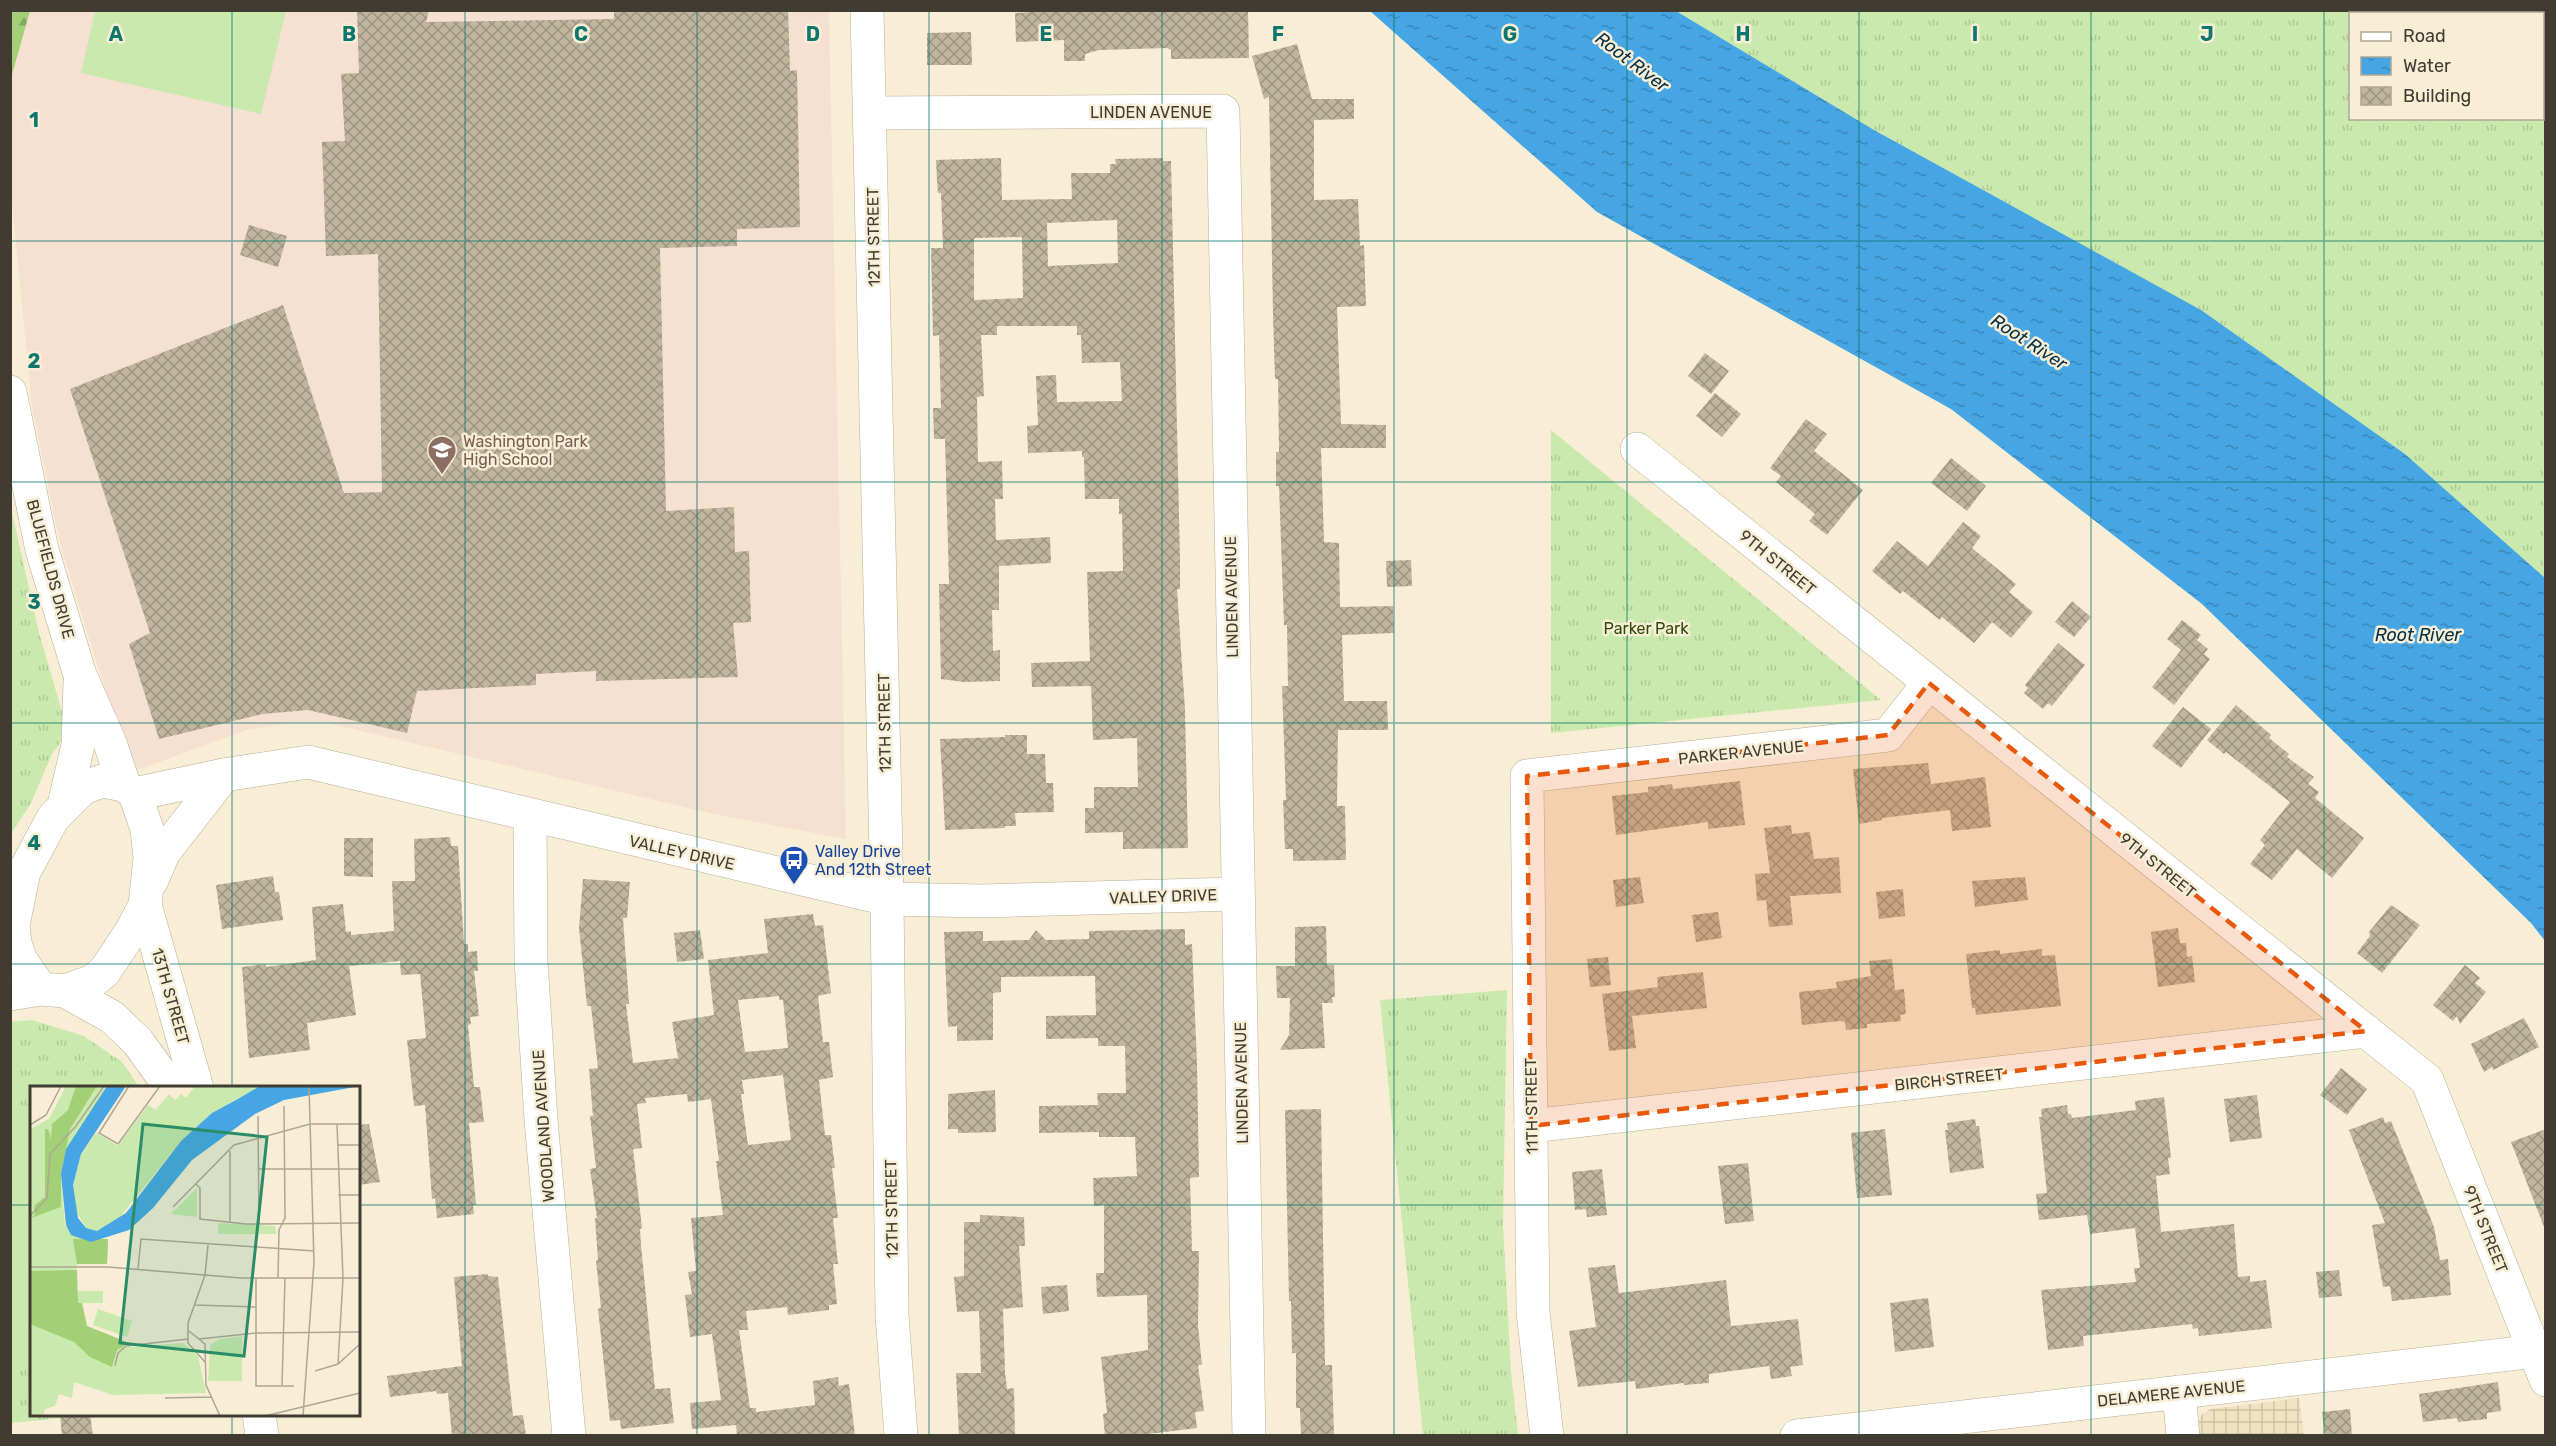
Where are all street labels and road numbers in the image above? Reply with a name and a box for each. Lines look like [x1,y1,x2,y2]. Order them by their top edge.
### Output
street label: LINDEN AVENUE [1090,103,1212,122]
street label: 12TH STREET [863,187,884,287]
street label: BLUEFIELDS DRIVE [23,497,78,641]
street label: 9TH STREET [1736,526,1820,599]
street label: LINDEN AVENUE [1221,536,1242,658]
street label: 12TH STREET [874,673,895,773]
street label: PARKER AVENUE [1677,736,1805,769]
street label: 9TH STREET [2116,829,2200,902]
street label: VALLEY DRIVE [627,831,737,874]
street label: VALLEY DRIVE [1109,885,1217,908]
street label: 13TH STREET [148,946,193,1046]
street label: LINDEN AVENUE [1231,1022,1252,1144]
street label: WOODLAND AVENUE [529,1049,558,1203]
street label: 11TH STREET [1521,1058,1542,1154]
street label: BIRCH STREET [1893,1064,2005,1095]
street label: 12TH STREET [881,1159,902,1259]
street label: 9TH STREET [2459,1183,2512,1276]
street label: DELAMERE AVENUE [2096,1376,2246,1411]

